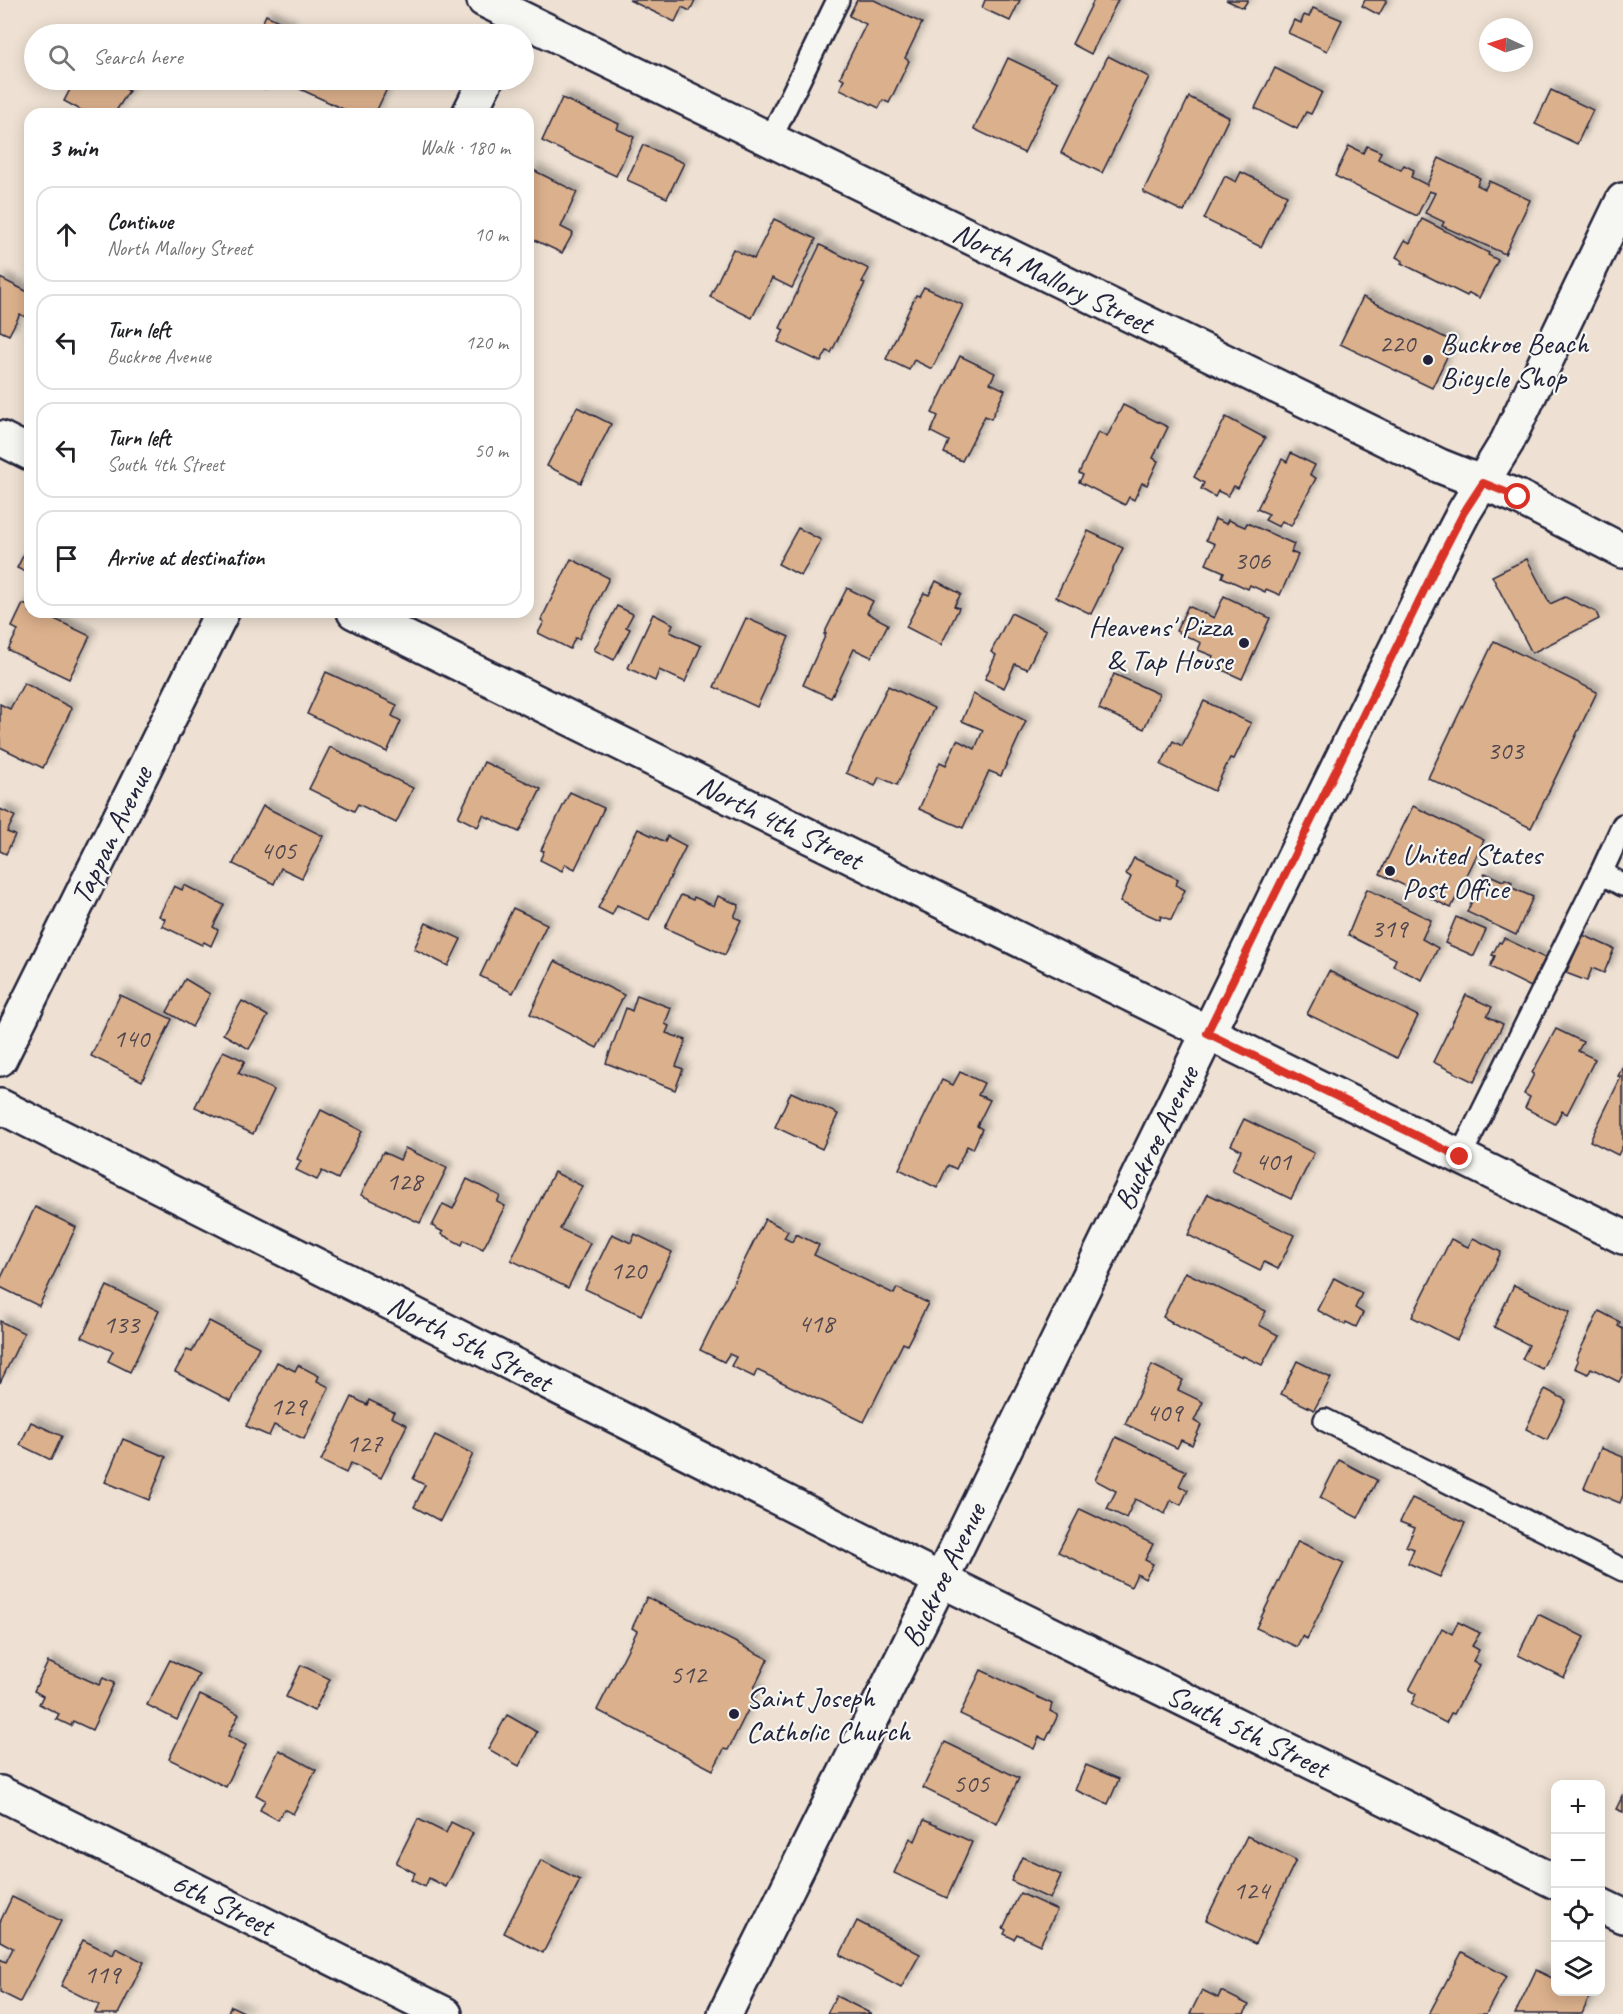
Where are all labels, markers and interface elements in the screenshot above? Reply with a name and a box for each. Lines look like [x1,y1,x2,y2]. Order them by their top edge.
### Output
north arrow [1479,18,1533,72]
search box [24,24,534,90]
icon: search [45,41,78,74]
text: Search here [93,43,183,71]
text: 3 min [48,131,98,164]
text: Walk · 180 m [420,135,510,160]
text: Continue [107,208,173,236]
street label: North Mallory Street [947,213,1162,344]
icon: ahead [50,218,83,251]
text: 10 m [474,222,508,247]
text: North Mallory Street [107,236,252,261]
text: Turn left [107,316,171,344]
place label: Buckroe Beach Bicycle Shop [1440,324,1590,396]
icon: left [50,326,83,359]
house number: 220 [1379,326,1417,360]
text: 120 m [465,330,508,355]
text: Buckroe Avenue [107,344,211,369]
marker: Buckroe Beach Bicycle Shop [1421,353,1435,367]
text: Turn left [107,424,171,452]
icon: left [50,434,83,467]
text: 50 m [474,438,508,463]
text: South 4th Street [107,452,224,477]
route start [1504,483,1530,509]
icon: arrive [50,542,83,575]
house number: 306 [1234,543,1271,577]
text: Arrive at destination [107,544,264,572]
place label: Heavens' Pizza & Tap House [1088,607,1234,679]
marker: Heavens' Pizza & Tap House [1237,636,1251,650]
house number: 303 [1487,733,1525,767]
street label: Tappan Avenue [61,758,162,910]
street label: North 4th Street [691,766,872,880]
house number: 405 [260,833,298,867]
place label: United States Post Office [1402,835,1544,907]
marker: United States Post Office [1383,864,1397,878]
house number: 319 [1371,911,1409,945]
house number: 140 [113,1021,151,1055]
street label: Buckroe Avenue [1105,1058,1208,1216]
route end [1446,1143,1472,1169]
house number: 401 [1255,1144,1293,1178]
house number: 128 [386,1164,425,1198]
house number: 120 [610,1253,648,1287]
street label: North 5th Street [382,1285,561,1402]
house number: 418 [798,1306,837,1340]
house number: 133 [103,1307,141,1341]
house number: 129 [270,1389,308,1423]
house number: 409 [1146,1395,1184,1429]
house number: 127 [346,1426,384,1460]
street label: Buckroe Avenue [892,1495,995,1653]
house number: 512 [670,1657,708,1691]
street label: South 5th Street [1161,1675,1338,1788]
place label: Saint Joseph Catholic Church [746,1678,911,1750]
marker: Saint Joseph Catholic Church [727,1707,741,1721]
house number: 505 [953,1766,991,1800]
map controls [1551,1780,1605,1996]
button: + [1551,1780,1605,1834]
button: − [1551,1834,1605,1888]
street label: 6th Street [166,1863,283,1946]
house number: 124 [1233,1873,1272,1907]
button: locate [1551,1888,1605,1942]
button: layers [1551,1942,1605,1996]
house number: 119 [84,1957,122,1991]

